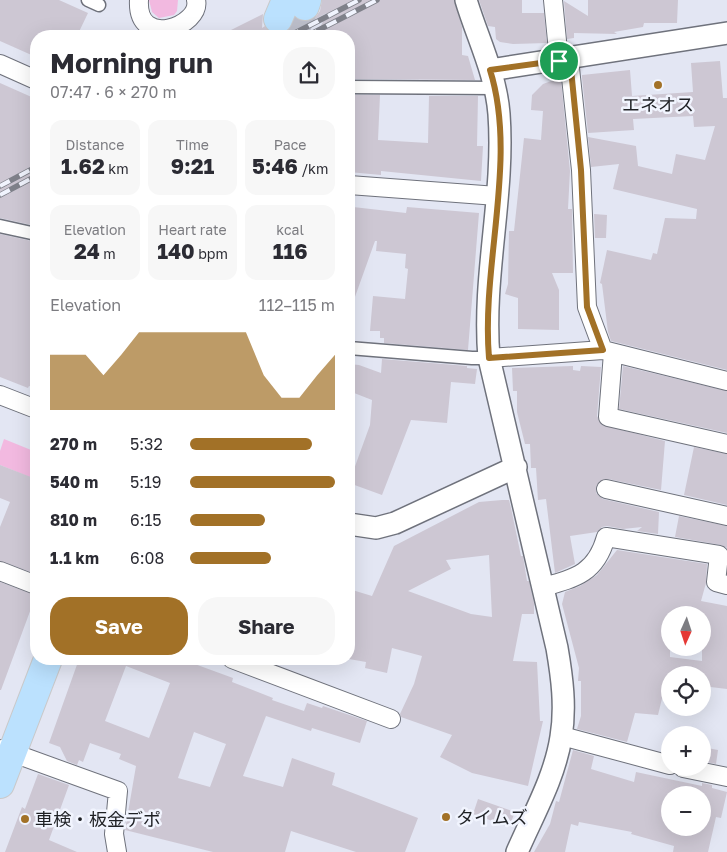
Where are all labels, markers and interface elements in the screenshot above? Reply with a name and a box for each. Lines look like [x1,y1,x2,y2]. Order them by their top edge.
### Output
pin [538,40,580,82]
text: Morning run [50,46,213,79]
button: share [283,47,335,99]
icon: arrive [545,47,573,75]
marker: エネオス [652,79,664,91]
text: 07:47 · 6 × 270 m [50,82,177,102]
place label: エネオス [622,93,694,115]
text: Distance [65,136,124,153]
text: Time [176,136,209,153]
text: Pace [274,136,307,153]
text: 1.62 [61,153,105,179]
text: 9:21 [171,153,214,179]
text: 5:46 [252,153,298,179]
text: km [105,160,129,177]
text: /km [298,160,328,177]
text: Elevation [64,221,126,238]
text: Heart rate [158,221,227,238]
text: kcal [276,221,304,238]
text: 24 [74,238,100,264]
text: 140 [157,238,195,264]
text: 116 [273,238,308,264]
text: m [100,245,116,262]
text: bpm [195,245,228,262]
text: Elevation [50,295,121,315]
text: 112–115 m [259,295,335,315]
text: 270 m [50,434,97,454]
text: 5:32 [130,434,163,454]
text: 540 m [50,472,98,492]
text: 5:19 [130,472,162,492]
text: 810 m [50,510,97,530]
text: 6:15 [130,510,162,530]
text: 1.1 km [50,548,99,568]
text: 6:08 [130,548,164,568]
button: Save [50,597,188,655]
button: Share [198,597,335,655]
north arrow [661,606,711,656]
map controls [661,606,711,836]
button: locate [661,666,711,716]
button: + [661,726,711,776]
button: − [661,786,711,836]
place label: タイムズ [456,806,528,828]
place label: 車検・板金デポ [35,808,161,830]
marker: タイムズ [440,811,452,823]
marker: 車検・板金デポ [19,813,31,825]

